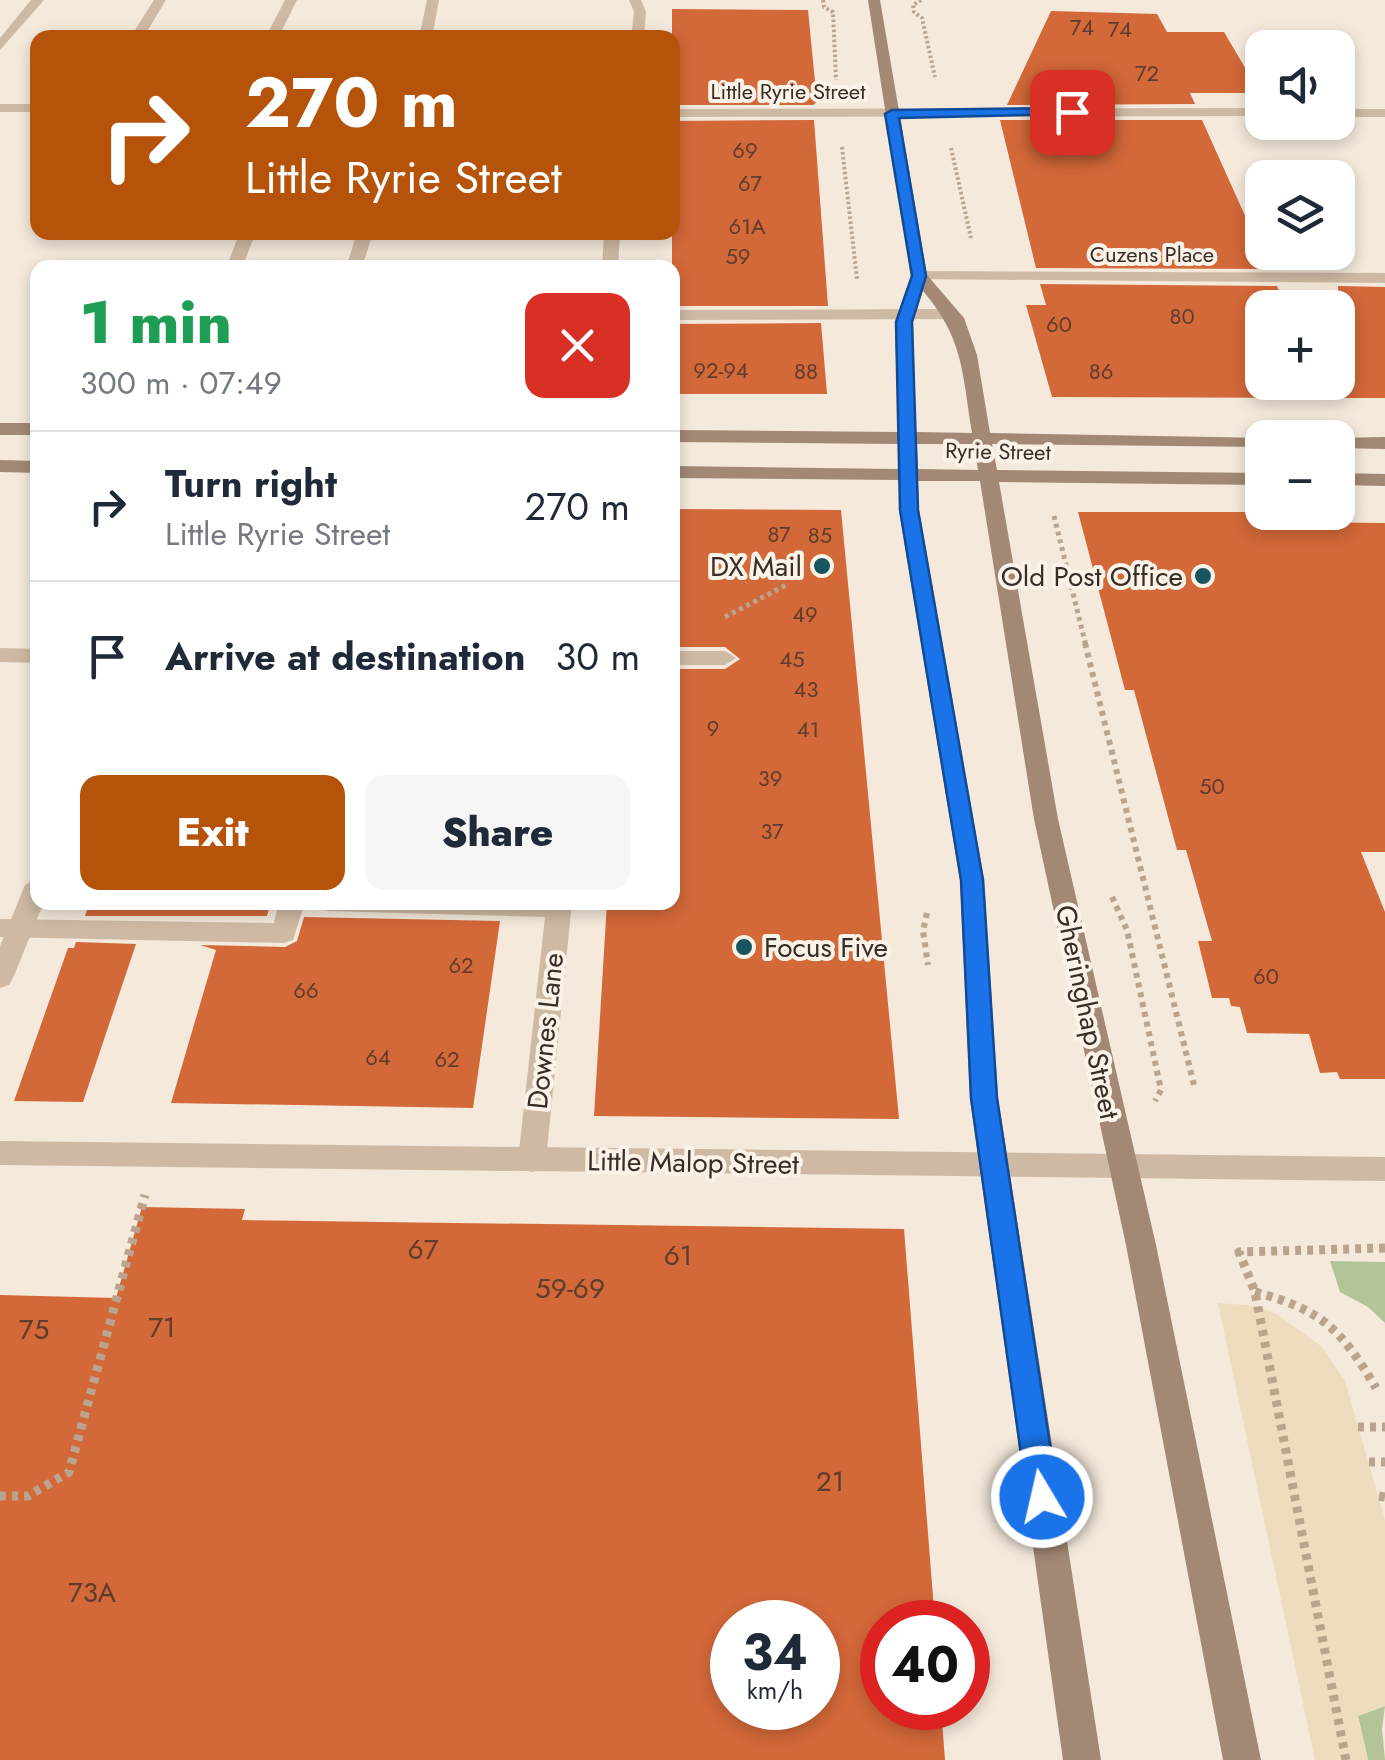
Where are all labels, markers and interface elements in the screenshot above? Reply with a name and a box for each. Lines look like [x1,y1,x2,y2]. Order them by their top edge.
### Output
house number: 74 [1070,11,1094,43]
house number: 74 [1108,13,1132,45]
map controls [1245,30,1355,530]
button: sound [1245,30,1355,140]
text: 270 m [245,52,458,153]
house number: 72 [1135,57,1159,89]
icon: right [80,70,210,200]
pin [1030,70,1115,155]
street label: Little Ryrie Street [711,75,866,107]
icon: arrive [1045,85,1100,140]
house number: 69 [732,134,758,166]
text: Little Ryrie Street [245,145,562,210]
button: layers [1245,160,1355,270]
house number: 67 [738,167,763,199]
house number: 61A [728,210,766,242]
street label: Cuzens Place [1090,238,1214,270]
house number: 59 [725,240,751,272]
text: 1 min [80,279,232,366]
button: + [1245,290,1355,400]
button: close [525,293,630,398]
house number: 80 [1169,300,1195,332]
house number: 60 [1046,308,1072,340]
house number: 92-94 [693,354,749,386]
house number: 88 [794,355,818,387]
house number: 86 [1089,355,1113,387]
text: 300 m · 07:49 [80,360,282,406]
button: − [1245,420,1355,530]
street label: Ryrie Street [945,434,1052,468]
text: Turn right [165,456,337,511]
icon: right [80,479,135,534]
text: 270 m [525,479,630,534]
text: Little Ryrie Street [165,511,390,557]
house number: 87 [767,518,791,550]
house number: 85 [808,519,832,551]
place label: DX Mail [710,546,802,587]
marker: DX Mail [811,555,833,577]
place label: Old Post Office [1001,556,1183,597]
marker: Old Post Office [1192,565,1214,587]
house number: 49 [792,598,818,630]
icon: arrive [80,629,135,684]
text: Arrive at destination [165,629,526,684]
text: 30 m [556,629,640,684]
house number: 45 [779,643,805,675]
house number: 43 [794,673,818,705]
house number: 9 [707,712,719,744]
house number: 41 [797,713,819,745]
house number: 39 [758,762,782,794]
house number: 50 [1199,770,1225,802]
button: Exit [80,775,345,890]
button: Share [365,775,630,890]
house number: 37 [760,815,784,847]
street label: Gheringhap Street [1045,901,1130,1123]
place label: Focus Five [764,927,888,968]
marker: Focus Five [733,936,755,958]
house number: 62 [448,949,474,981]
street label: Downes Lane [517,951,574,1111]
house number: 60 [1253,960,1279,992]
house number: 66 [293,974,319,1006]
house number: 64 [365,1041,391,1073]
house number: 62 [434,1043,460,1075]
street label: Little Malop Street [587,1140,799,1185]
house number: 67 [408,1229,439,1270]
house number: 61 [664,1235,692,1276]
house number: 59-69 [535,1268,605,1309]
house number: 71 [148,1307,176,1348]
house number: 75 [19,1309,49,1350]
position arrow [990,1445,1094,1549]
house number: 21 [816,1461,844,1502]
house number: 73A [68,1572,117,1613]
speed limit sign: 40 [860,1600,990,1730]
text: 34 [742,1616,808,1689]
text: km/h [747,1672,803,1708]

